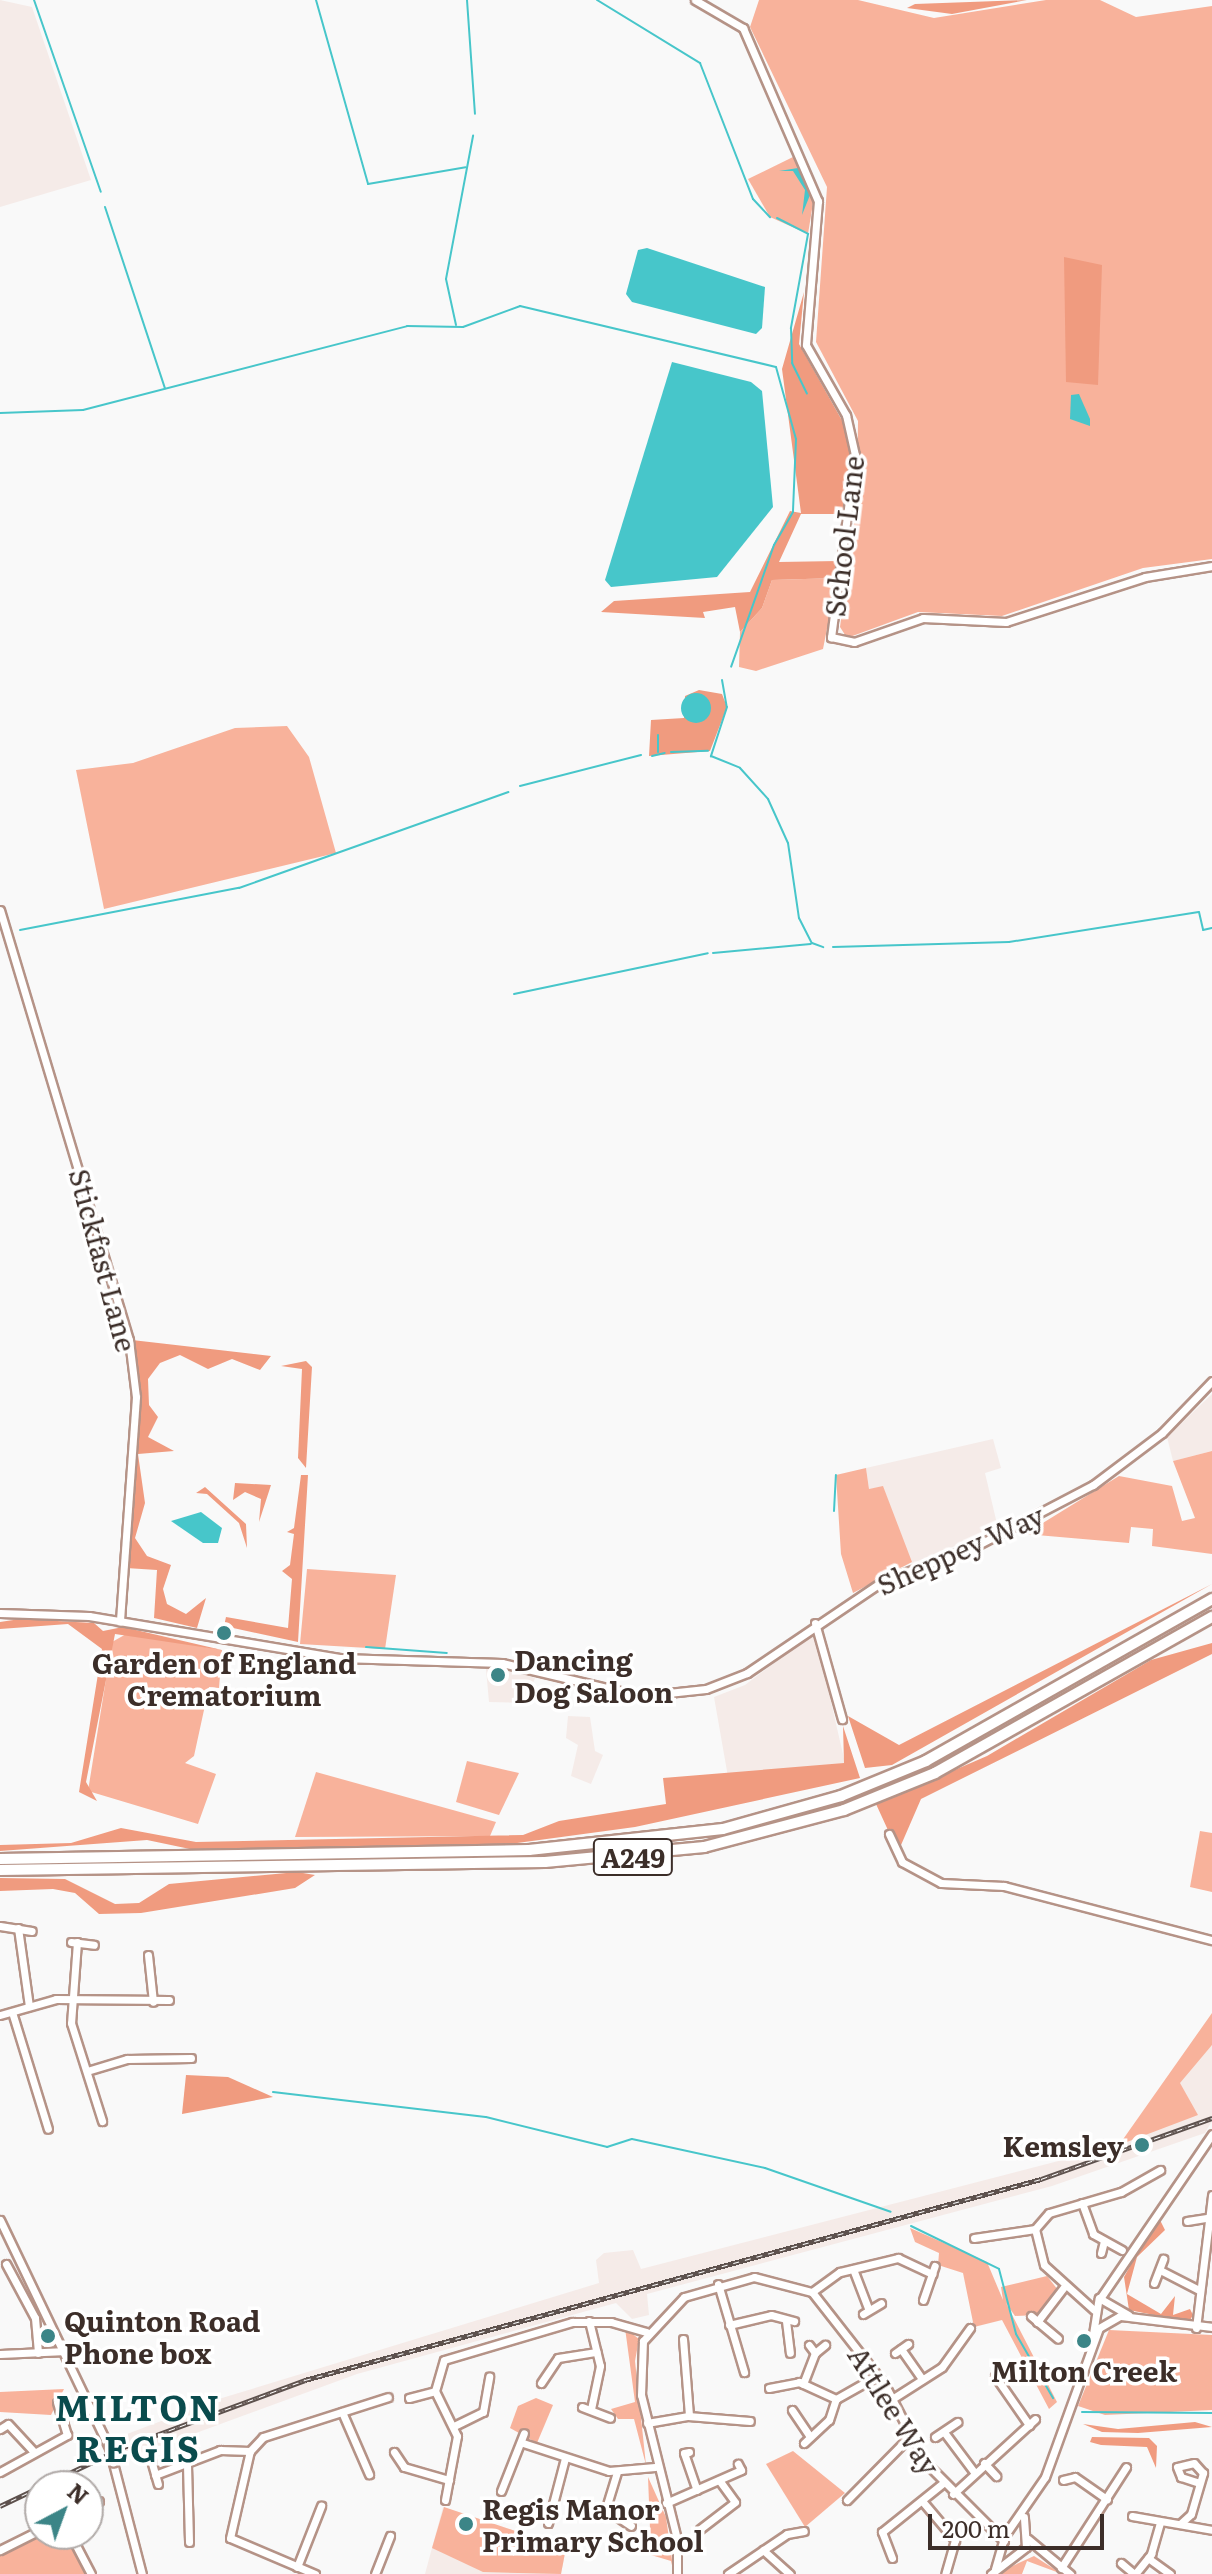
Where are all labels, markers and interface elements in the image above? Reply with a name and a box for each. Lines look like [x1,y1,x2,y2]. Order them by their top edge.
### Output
street label: School Lane [816,454,870,618]
street label: Stickfast Lane [63,1165,145,1355]
street label: Sheppey Way [871,1497,1049,1601]
marker: Garden of England Crematorium [215,1624,233,1642]
place label: Dancing Dog Saloon [514,1642,673,1708]
place label: Garden of England Crematorium [92,1645,356,1711]
marker: Dancing Dog Saloon [489,1666,507,1684]
road number: A249 [591,1835,675,1879]
place label: Kemsley [1003,2128,1124,2162]
marker: Kemsley [1131,2134,1153,2156]
place label: Quinton Road Phone box [64,2303,260,2369]
marker: Quinton Road Phone box [39,2327,57,2345]
marker: Milton Creek [1075,2332,1093,2350]
street label: Attlee Way [842,2339,948,2481]
place label: Milton Creek [991,2353,1177,2387]
district label: MILTON REGIS [55,2383,221,2468]
north arrow [24,2470,104,2550]
text: N [61,2475,97,2512]
place label: Regis Manor Primary School [482,2491,704,2557]
scale bar [932,2498,1108,2548]
text: 200 m [942,2510,1010,2545]
marker: Regis Manor Primary School [457,2515,475,2533]

